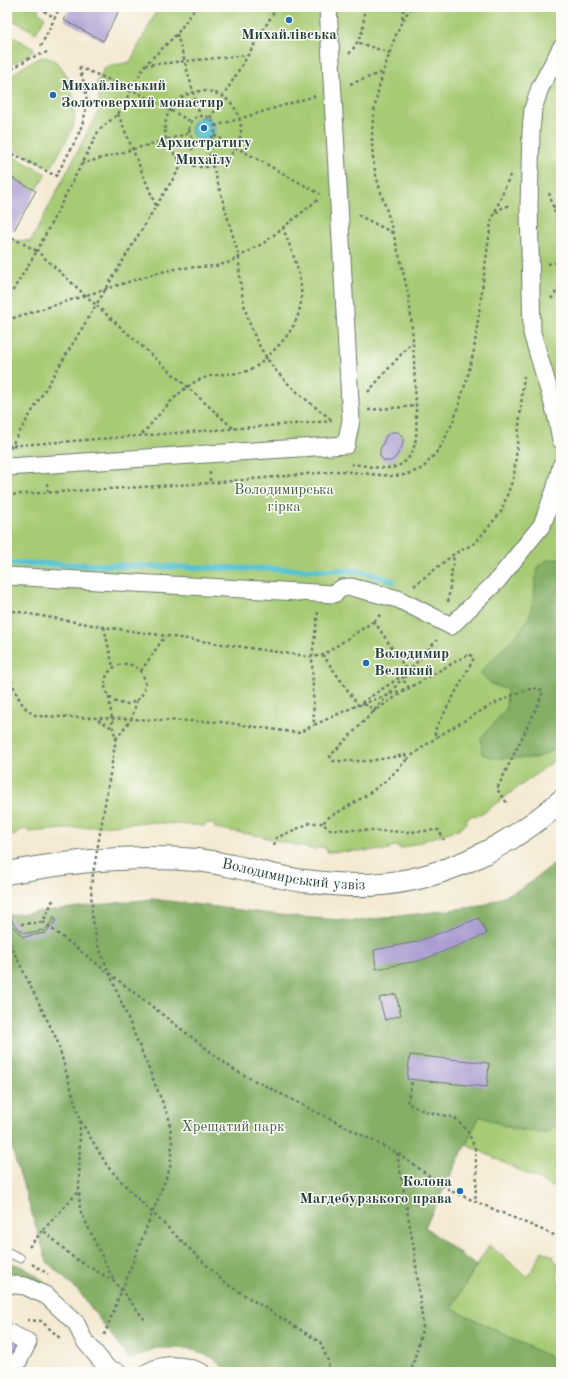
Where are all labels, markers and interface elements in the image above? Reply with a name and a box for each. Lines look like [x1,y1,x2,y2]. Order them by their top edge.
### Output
marker: Михайлівська [284,15,294,25]
place label: Михайлівська [241,28,337,43]
place label: Михайлівський Золотоверхий монастир [61,79,224,111]
marker: Михайлівський Золотоверхий монастир [48,90,58,100]
marker: Архистратигу Михаїлу [199,123,209,133]
place label: Архистратигу Михаїлу [156,136,252,168]
park label: Володимирська гірка [234,483,335,515]
place label: Володимир Великий [374,647,449,679]
marker: Володимир Великий [361,658,371,668]
street label: Володимирський узвіз [220,857,365,893]
park label: Хрещатий парк [181,1120,285,1135]
place label: Колона Магдебурзького права [299,1175,452,1207]
marker: Колона Магдебурзького права [455,1186,465,1196]

